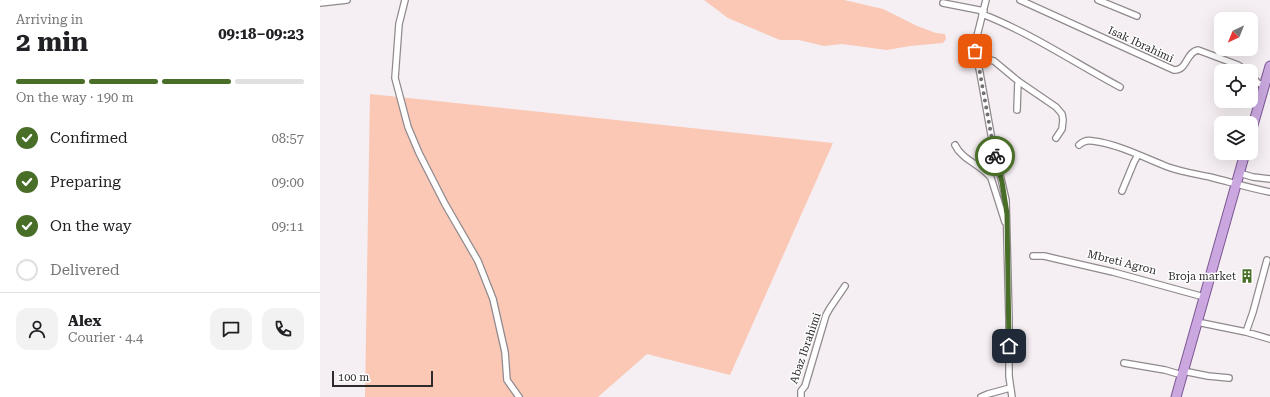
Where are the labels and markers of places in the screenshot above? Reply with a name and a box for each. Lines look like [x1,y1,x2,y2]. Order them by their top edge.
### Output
pin [958,34,992,68]
building icon: Broja market [1239,268,1255,284]
place label: Broja market [1168,270,1236,283]
pin [992,329,1026,363]

